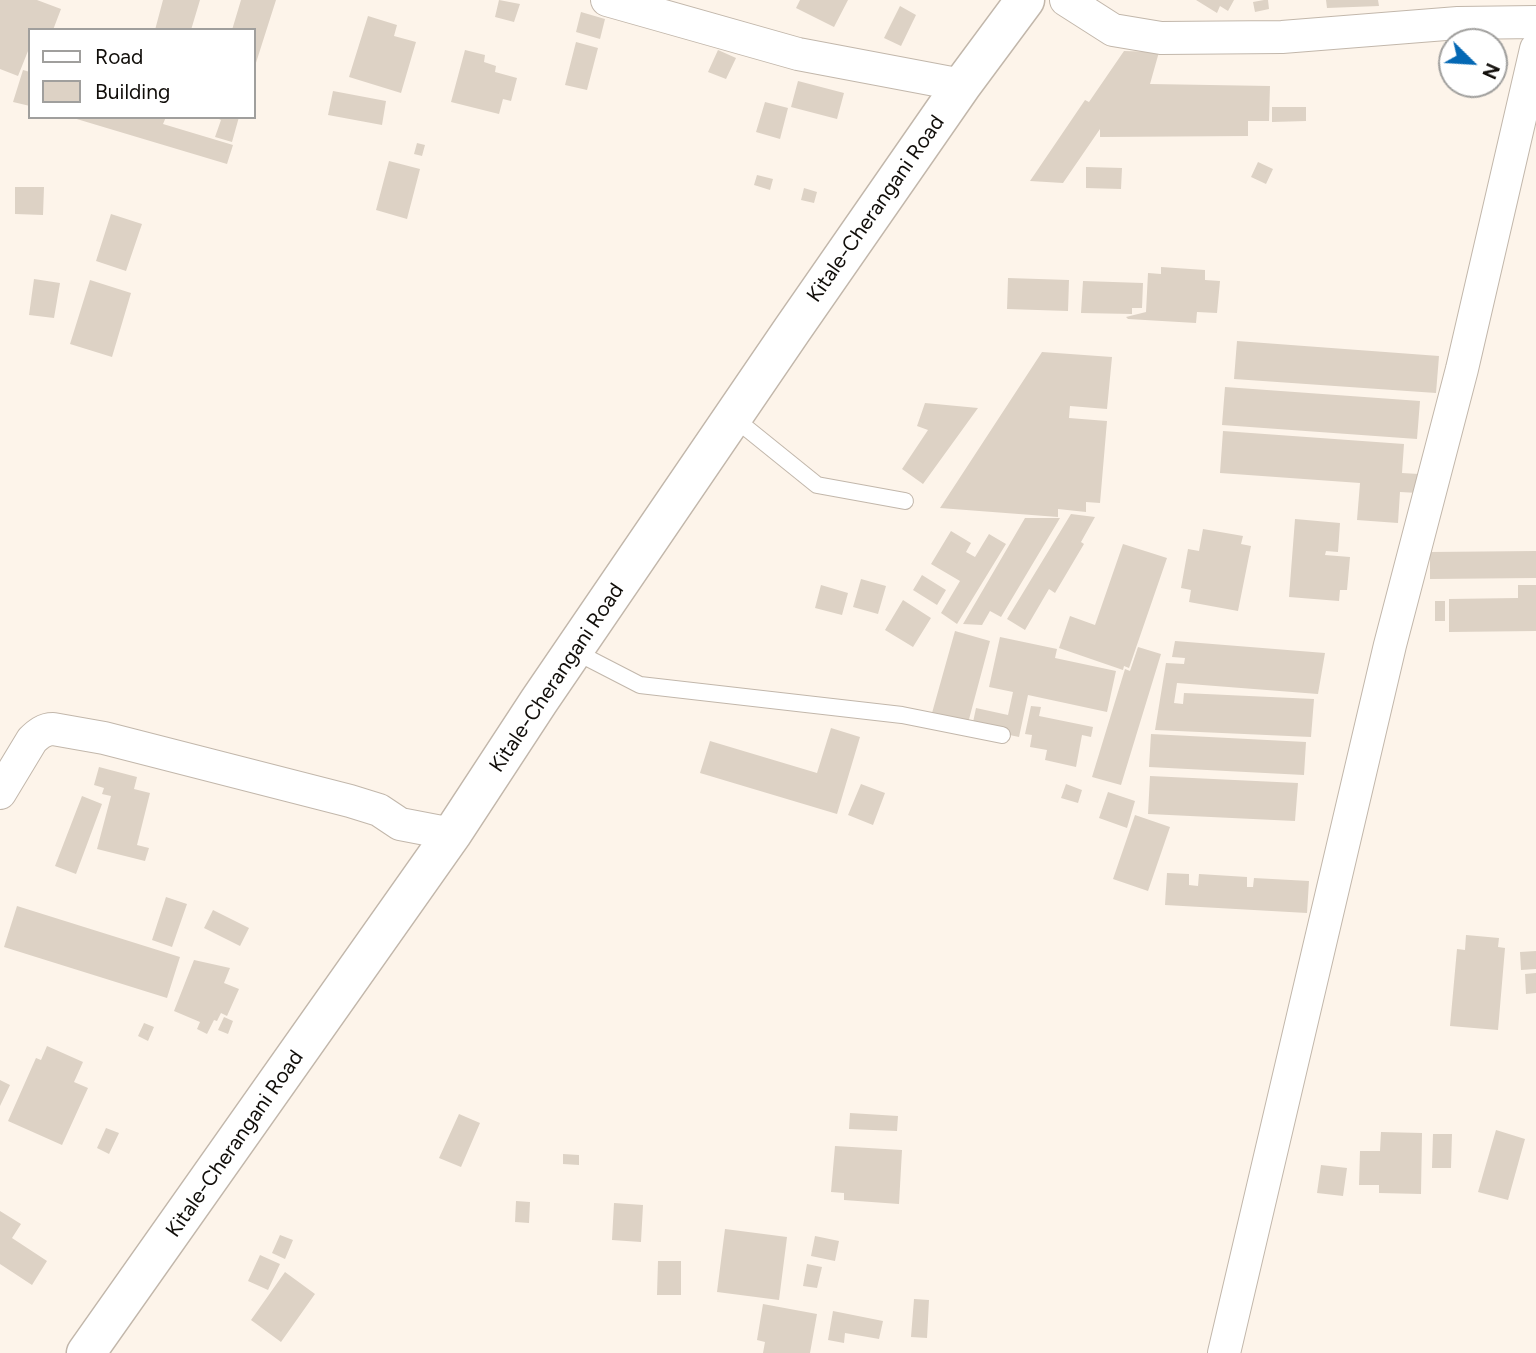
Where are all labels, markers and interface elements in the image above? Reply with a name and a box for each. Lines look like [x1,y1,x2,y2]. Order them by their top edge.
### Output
legend [28,28,256,119]
north arrow [1438,28,1508,98]
text: Road [95,44,143,69]
text: N [1477,60,1504,82]
text: Building [95,79,170,104]
street label: Kitale-Cherangani Road [802,111,950,307]
street label: Kitale-Cherangani Road [484,579,630,777]
street label: Kitale-Cherangani Road [161,1046,309,1242]

